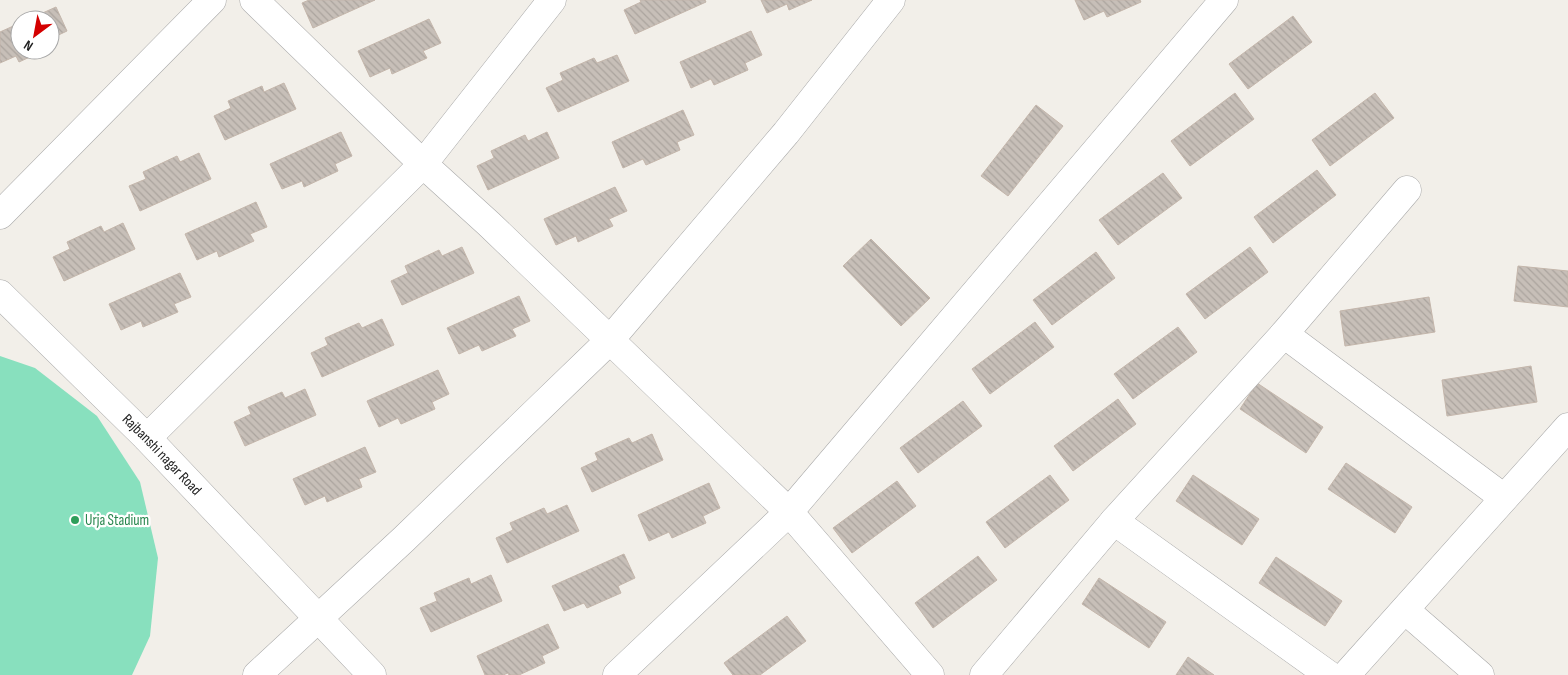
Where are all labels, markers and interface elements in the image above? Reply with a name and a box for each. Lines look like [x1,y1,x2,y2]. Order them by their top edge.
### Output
north arrow [10,10,60,60]
text: N [21,36,36,55]
street label: Rajbanshi nagar Road [118,410,205,499]
place label: Urja Stadium [85,511,149,530]
marker: Urja Stadium [69,514,81,526]

